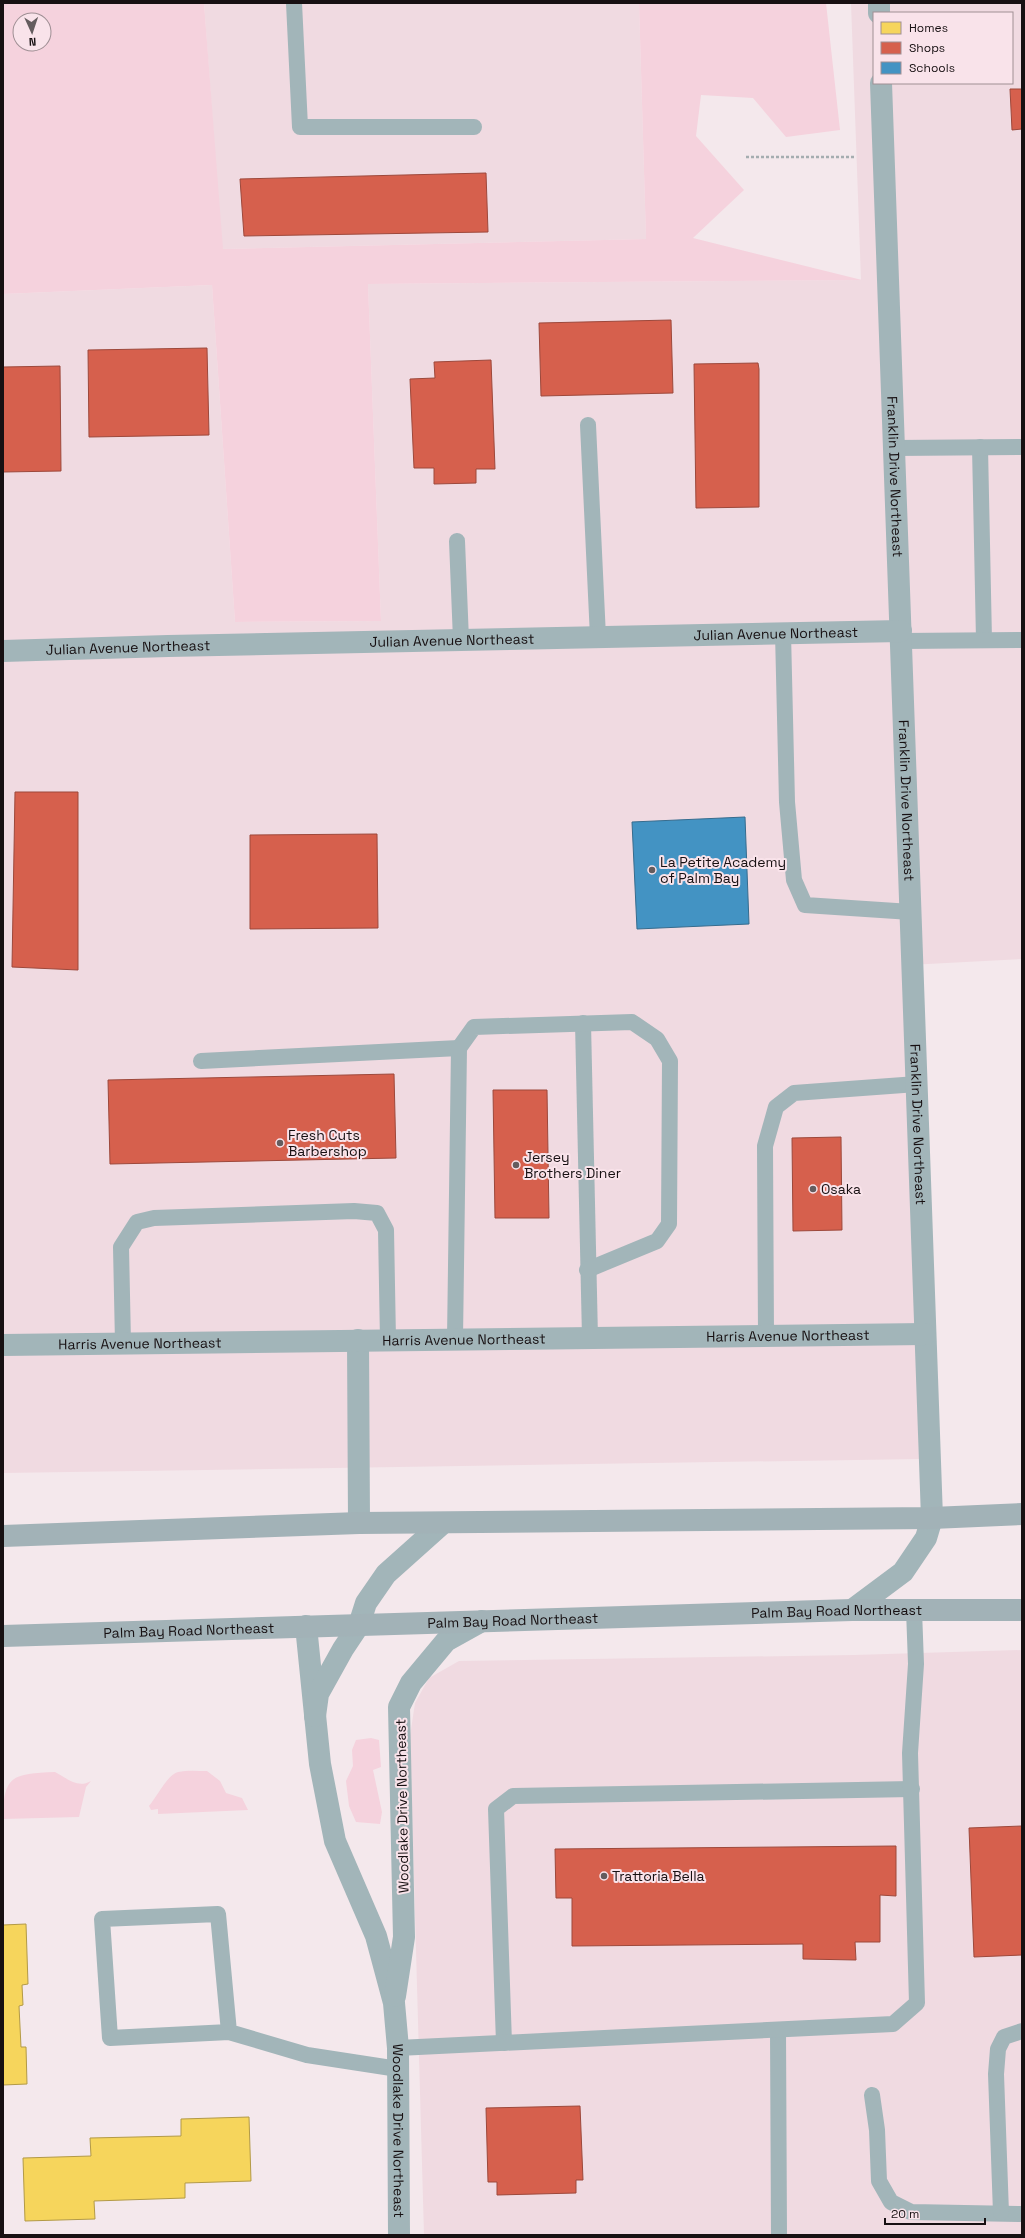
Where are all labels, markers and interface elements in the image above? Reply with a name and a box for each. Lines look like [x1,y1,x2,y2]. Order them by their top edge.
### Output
north arrow [12,12,52,52]
legend [873,12,1013,84]
text: Homes [909,20,948,36]
text: N [28,35,37,49]
text: Shops [909,40,945,56]
text: Schools [909,60,955,76]
street label: Franklin Drive Northeast [883,396,907,558]
street label: Julian Avenue Northeast [693,623,858,644]
street label: Julian Avenue Northeast [369,630,534,651]
street label: Julian Avenue Northeast [45,636,211,659]
street label: Franklin Drive Northeast [895,720,918,881]
place label: La Petite Academy of Palm Bay [660,853,786,887]
marker: La Petite Academy of Palm Bay [647,865,657,875]
street label: Franklin Drive Northeast [906,1043,930,1205]
place label: Fresh Cuts Barbershop [288,1126,367,1160]
marker: Fresh Cuts Barbershop [275,1138,285,1148]
place label: Jersey Brothers Diner [524,1148,621,1182]
marker: Jersey Brothers Diner [511,1160,521,1170]
place label: Osaka [821,1180,861,1198]
marker: Osaka [808,1184,818,1194]
street label: Harris Avenue Northeast [706,1326,870,1346]
street label: Harris Avenue Northeast [382,1330,546,1349]
street label: Harris Avenue Northeast [58,1333,222,1353]
street label: Palm Bay Road Northeast [751,1601,922,1622]
street label: Palm Bay Road Northeast [427,1609,599,1632]
street label: Palm Bay Road Northeast [103,1619,275,1642]
street label: Woodlake Drive Northeast [391,1719,413,1893]
place label: Trattoria Bella [612,1867,705,1885]
marker: Trattoria Bella [599,1871,609,1881]
street label: Woodlake Drive Northeast [389,2044,408,2218]
scale bar [885,2200,985,2226]
text: 20 m [891,2206,919,2222]

